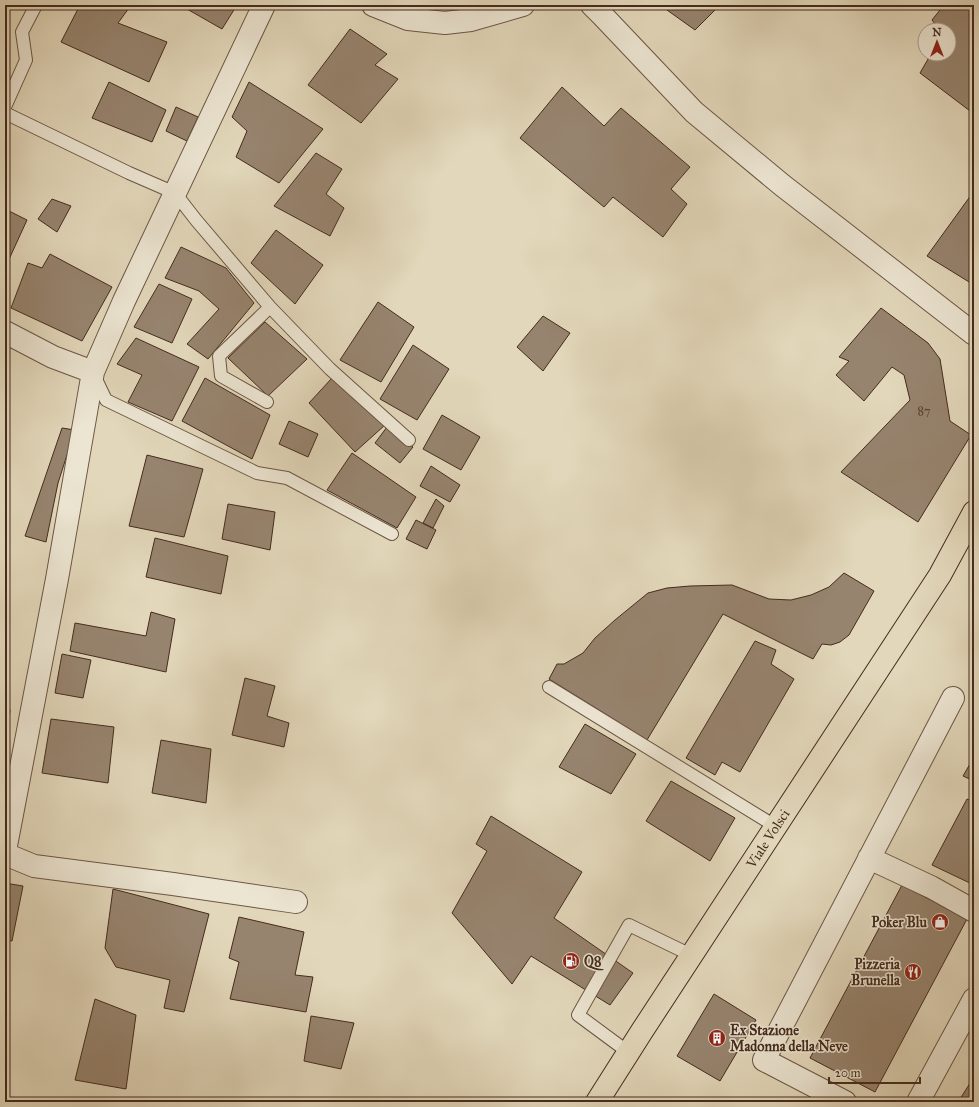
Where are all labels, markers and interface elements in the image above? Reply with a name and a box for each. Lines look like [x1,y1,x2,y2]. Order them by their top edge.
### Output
north arrow [917,22,957,62]
text: N [932,26,942,39]
house number: 87 [918,404,930,418]
street label: Viale Volsci [742,806,794,872]
shop icon: Poker Blu [930,912,950,932]
place label: Poker Blu [871,914,928,931]
fuel station icon: Q8 [561,951,581,971]
place label: Q8 [584,953,604,971]
place label: Pizzeria Brunella [851,956,901,989]
restaurant icon: Pizzeria Brunella [903,962,923,982]
place label: Ex Stazione Madonna della Neve [730,1022,848,1055]
building icon: Ex Stazione Madonna della Neve [707,1028,727,1048]
scale bar [829,1059,920,1085]
text: 20 m [835,1066,861,1080]

